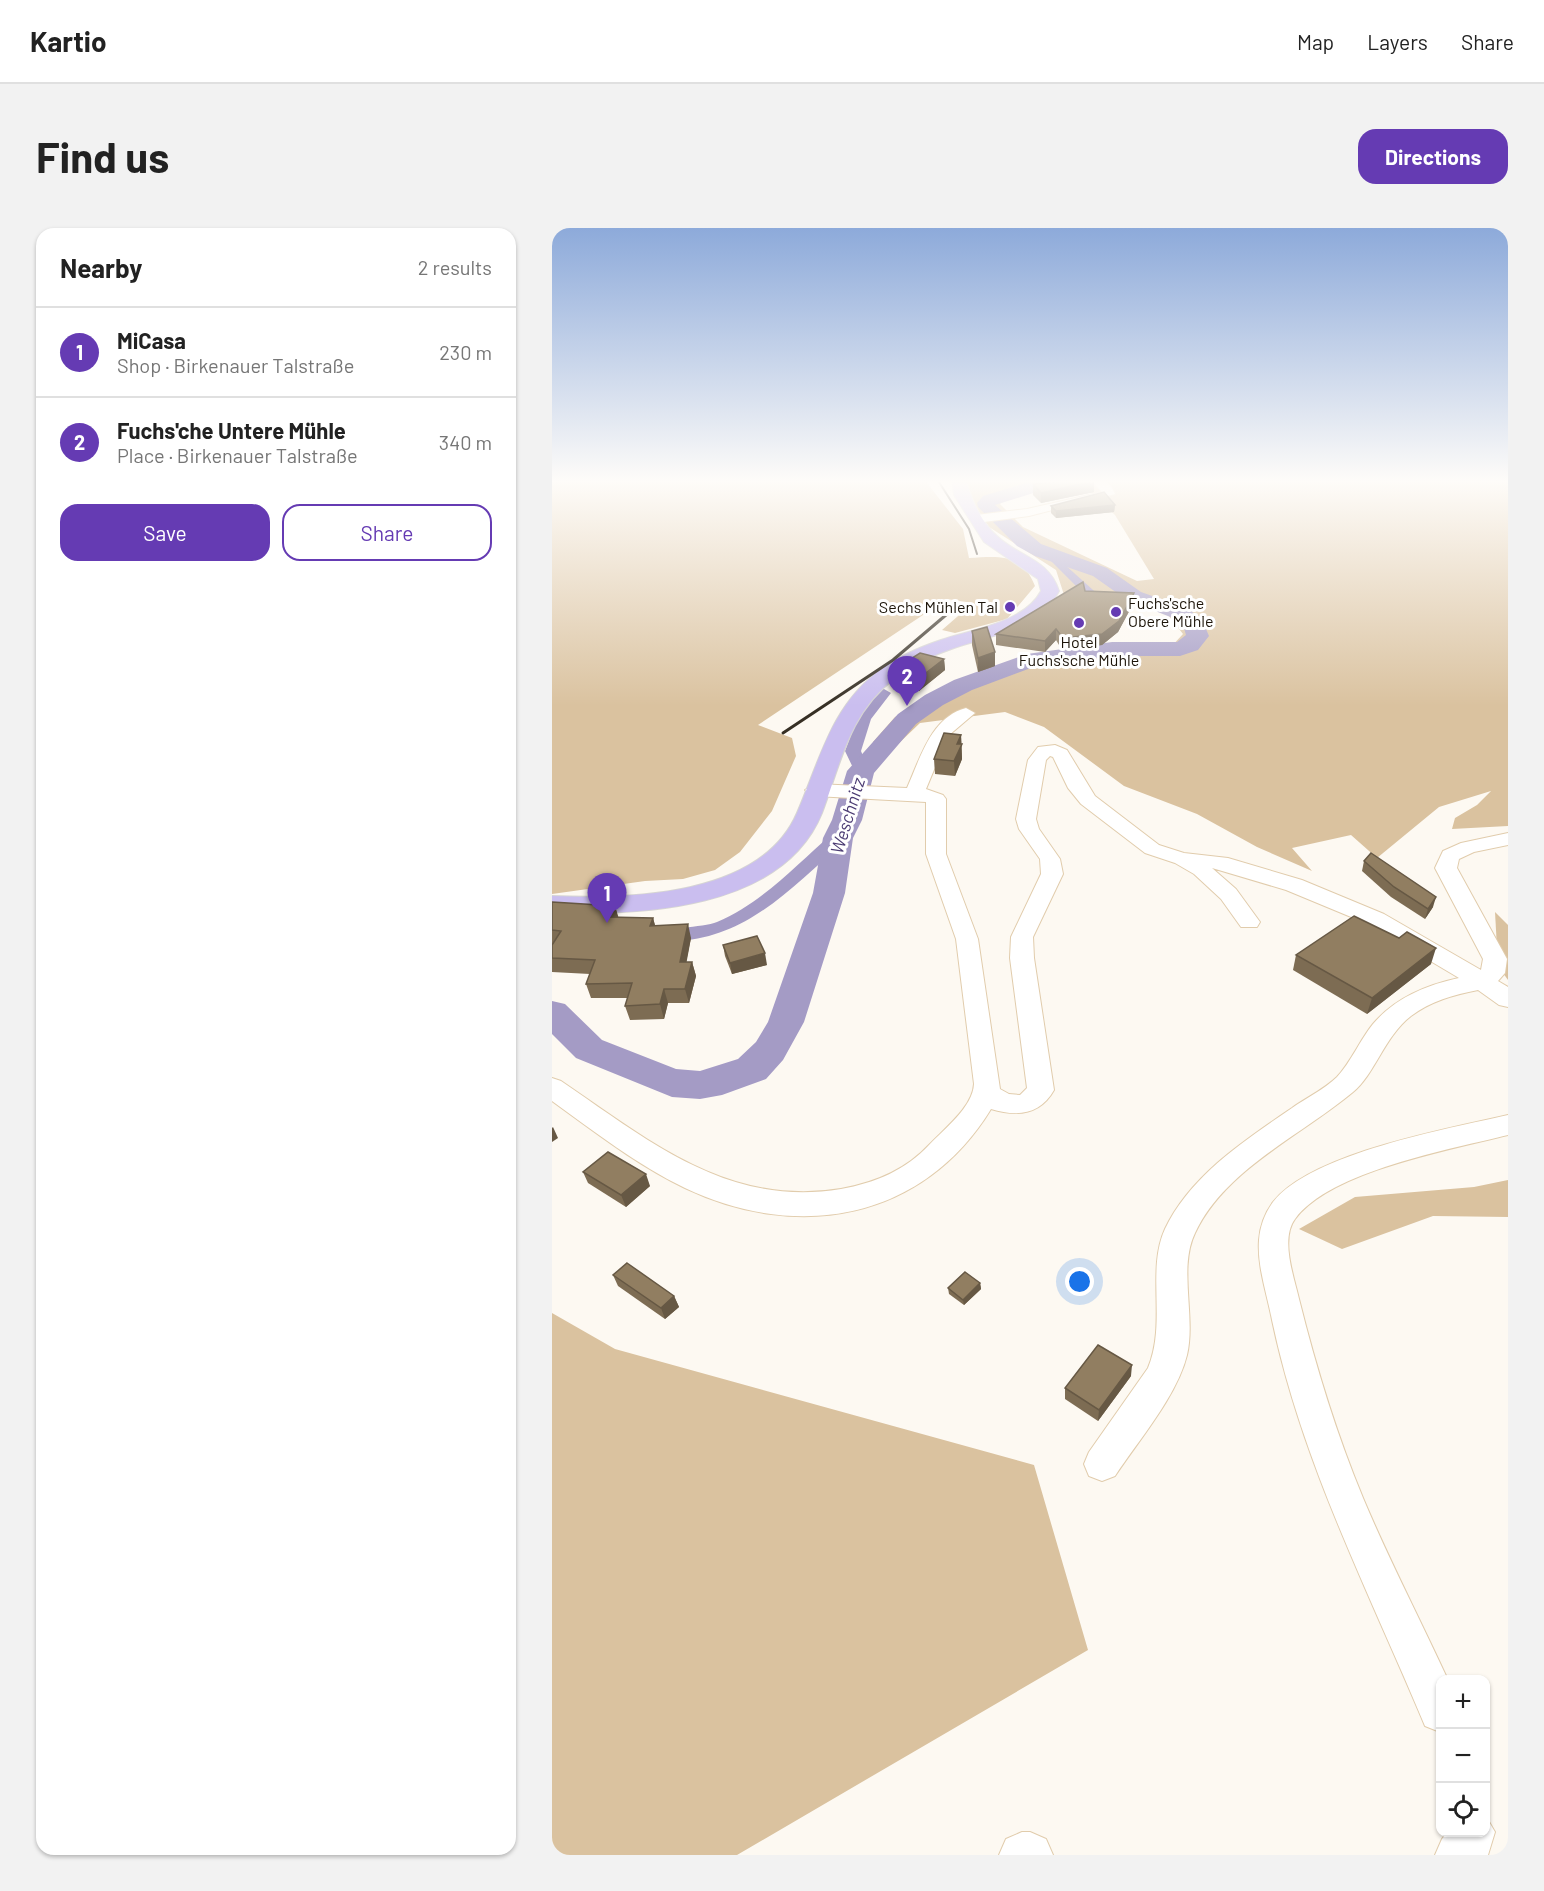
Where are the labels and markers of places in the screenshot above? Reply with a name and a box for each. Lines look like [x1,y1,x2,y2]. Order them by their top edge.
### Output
place label: Fuchs'sche Obere Mühle [1128,593,1213,630]
place label: Sechs Mühlen Tal [879,597,998,616]
marker: Sechs Mühlen Tal [1003,600,1017,614]
marker: Fuchs'sche Obere Mühle [1109,605,1123,619]
marker: Hotel Fuchs'sche Mühle [1072,616,1086,630]
place label: Hotel Fuchs'sche Mühle [1019,632,1139,669]
pin: 2 [888,656,926,706]
pin: 1 [588,874,626,923]

